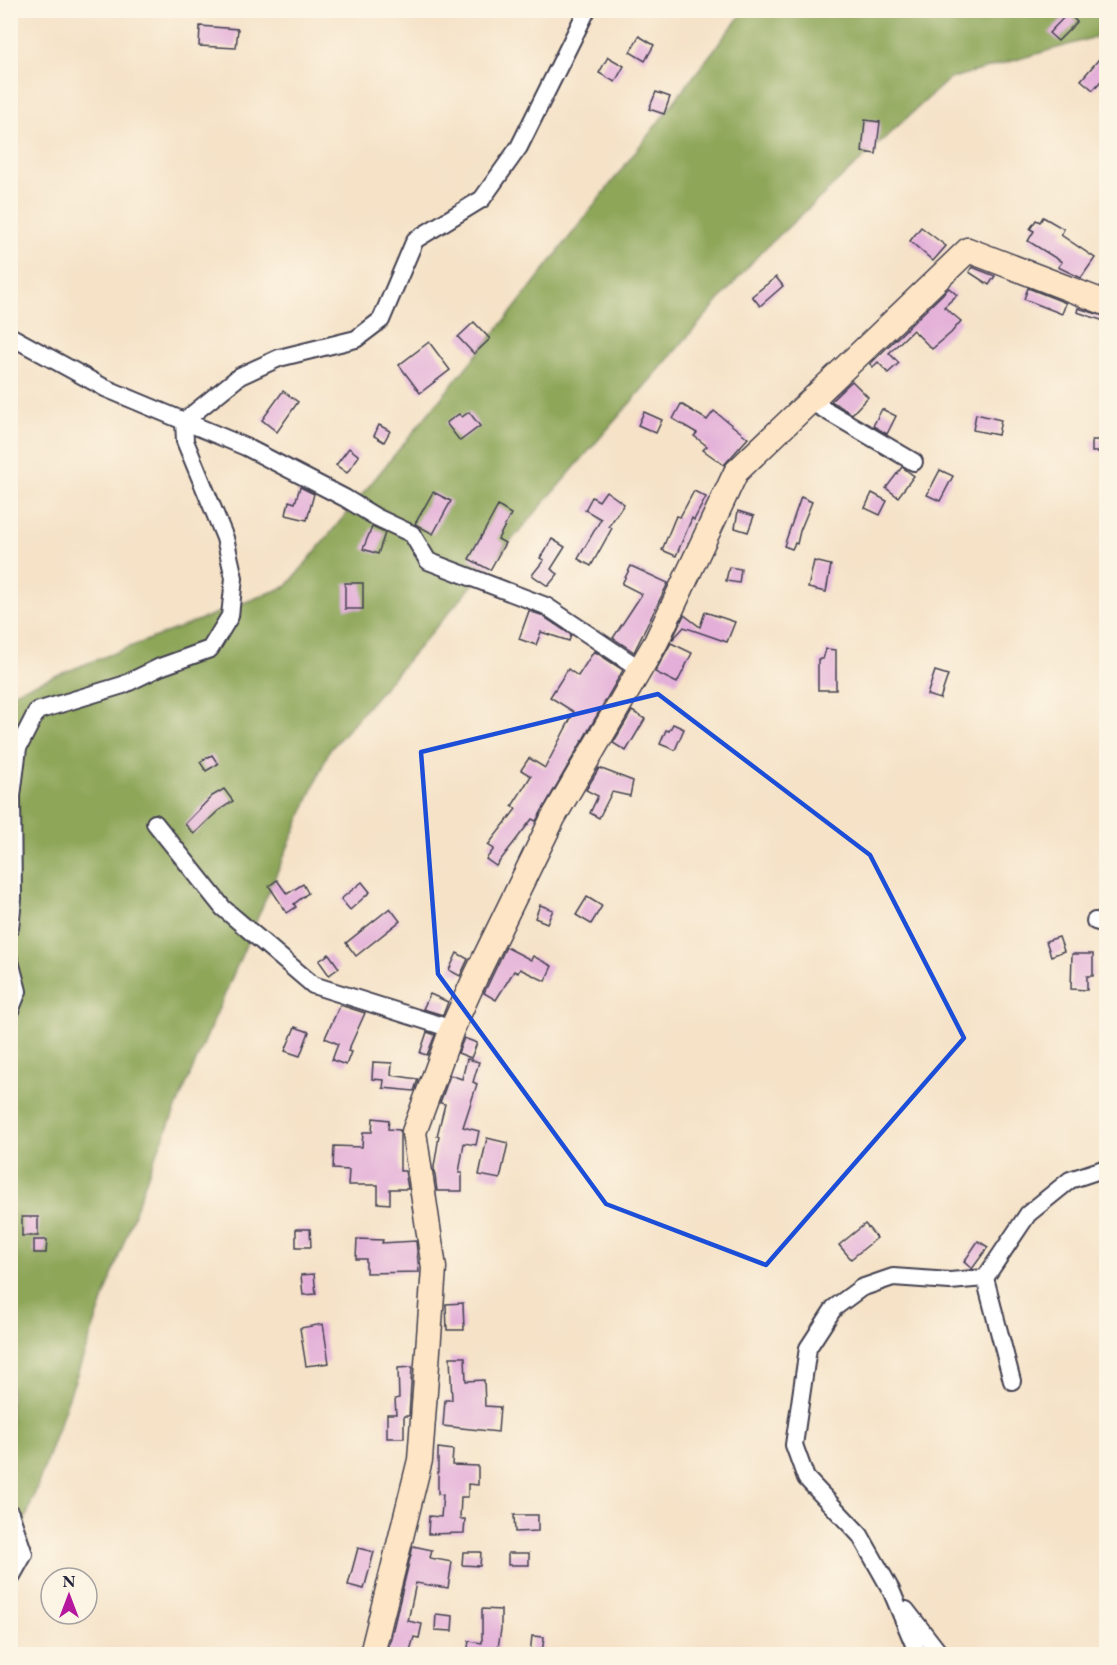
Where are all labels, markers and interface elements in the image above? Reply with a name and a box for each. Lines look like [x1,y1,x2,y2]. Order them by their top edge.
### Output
north arrow [39,1566,99,1626]
text: N [63,1571,76,1592]

